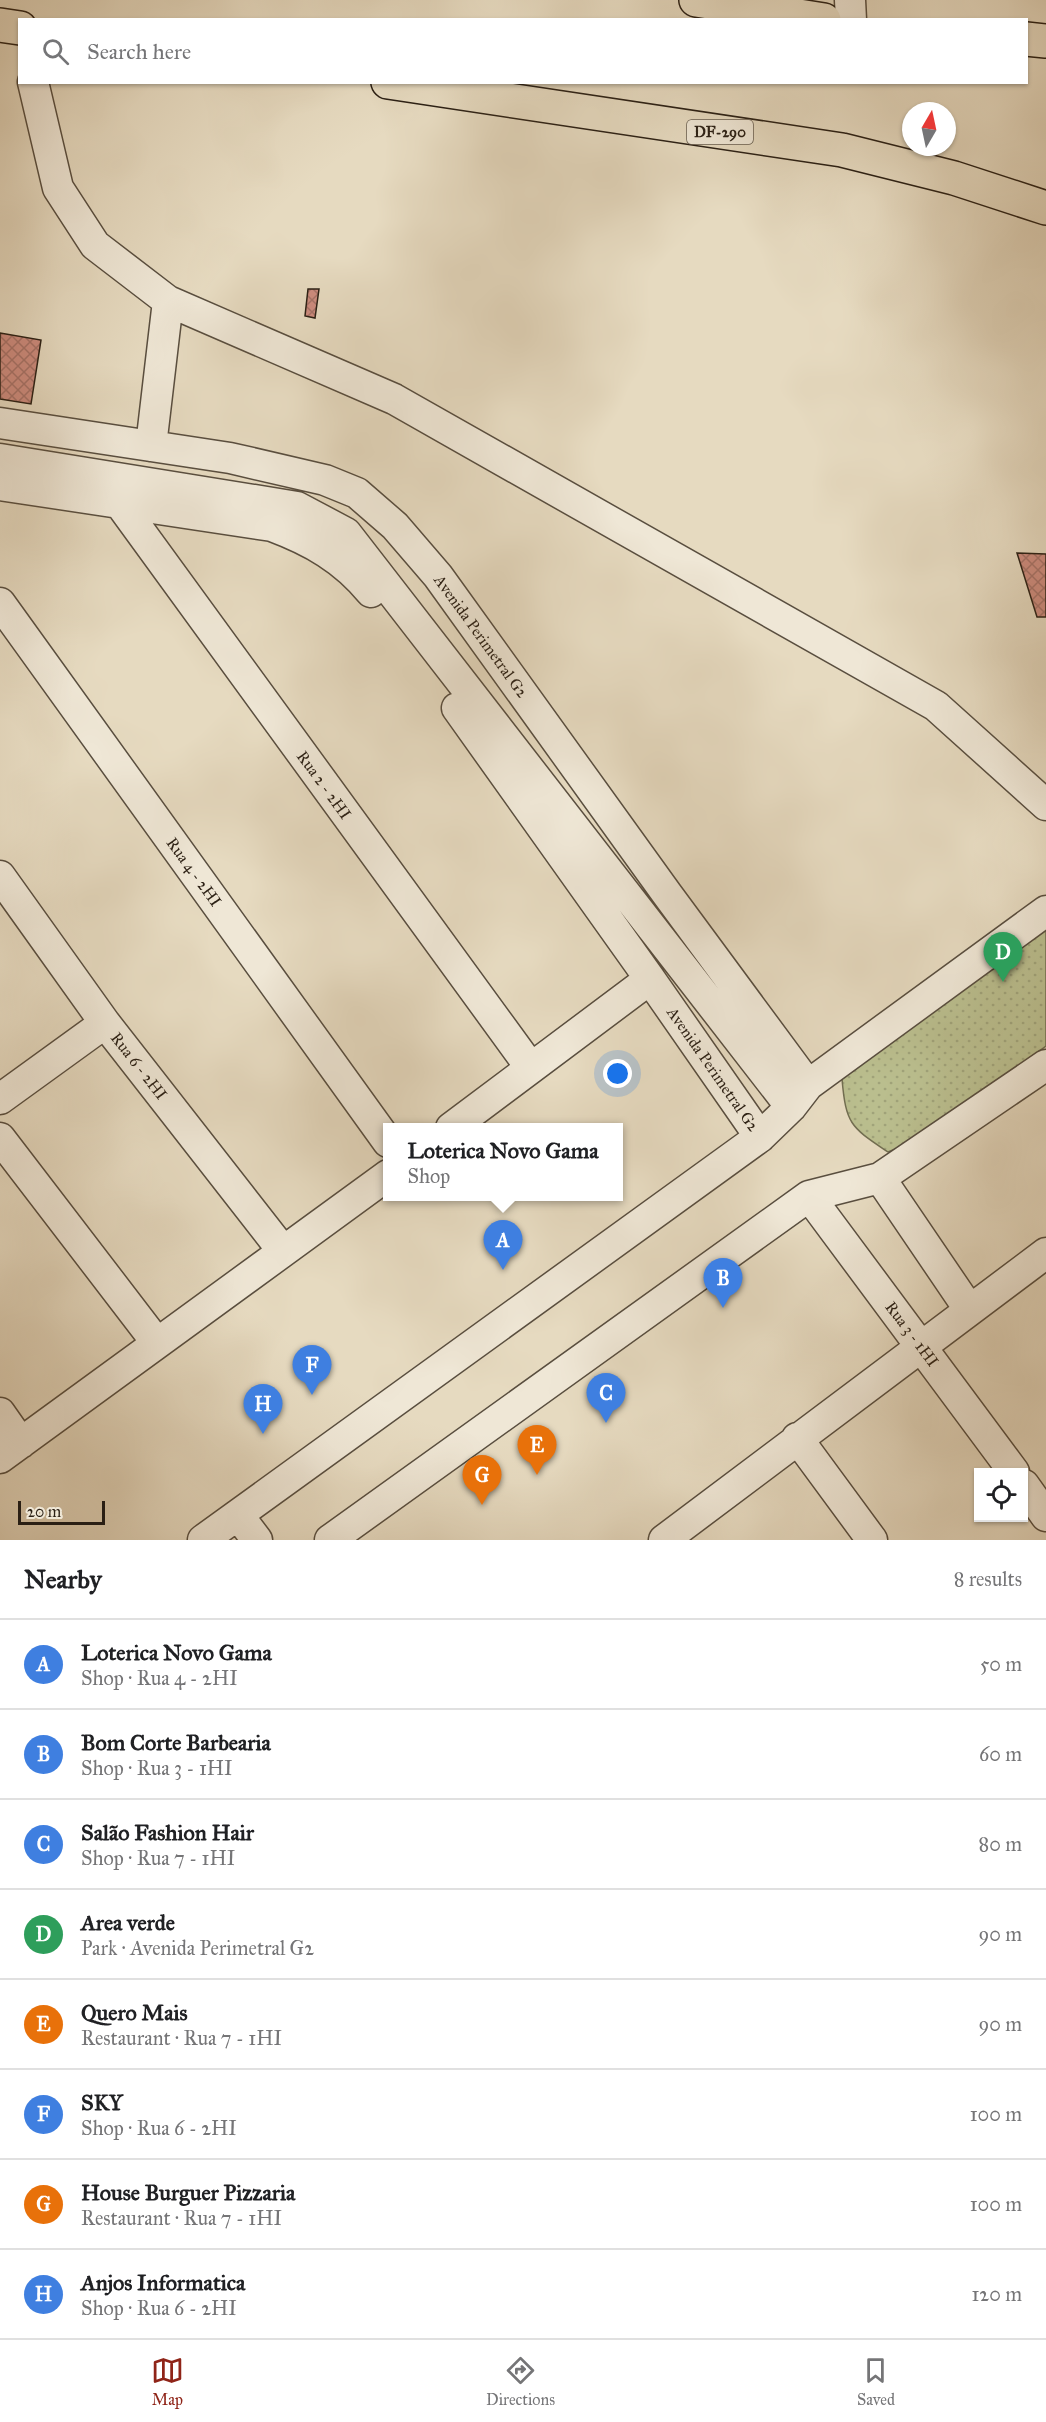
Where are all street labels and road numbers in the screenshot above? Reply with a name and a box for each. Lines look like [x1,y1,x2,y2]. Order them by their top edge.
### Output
road number: DF-290 [687,120,753,144]
street label: Avenida Perimetral G2 [429,570,532,701]
street label: Rua 2 - 2HI [293,747,355,823]
street label: Rua 4 - 2HI [163,834,226,910]
street label: Avenida Perimetral G2 [662,1002,763,1135]
street label: Rua 6 - 2HI [107,1029,171,1104]
street label: Rua 3 - 1HI [881,1298,943,1370]

